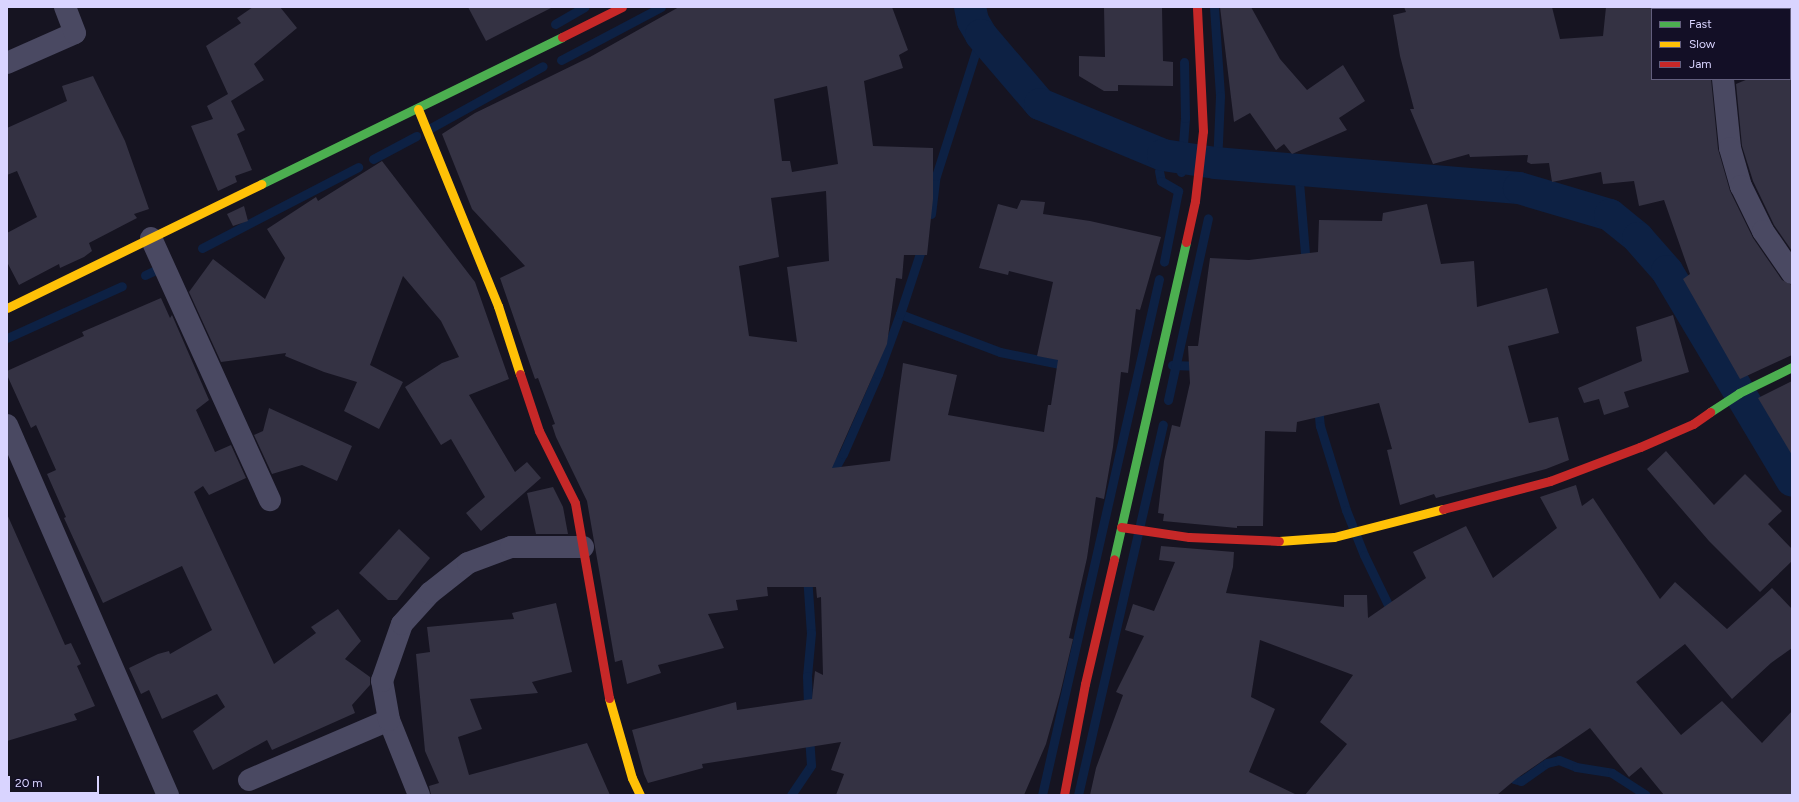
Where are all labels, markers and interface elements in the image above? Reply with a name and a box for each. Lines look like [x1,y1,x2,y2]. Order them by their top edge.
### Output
legend [1651,8,1791,80]
text: Fast [1689,17,1712,31]
text: Slow [1689,37,1715,51]
text: Jam [1689,57,1712,71]
scale bar [10,768,101,794]
text: 20 m [15,776,43,790]

